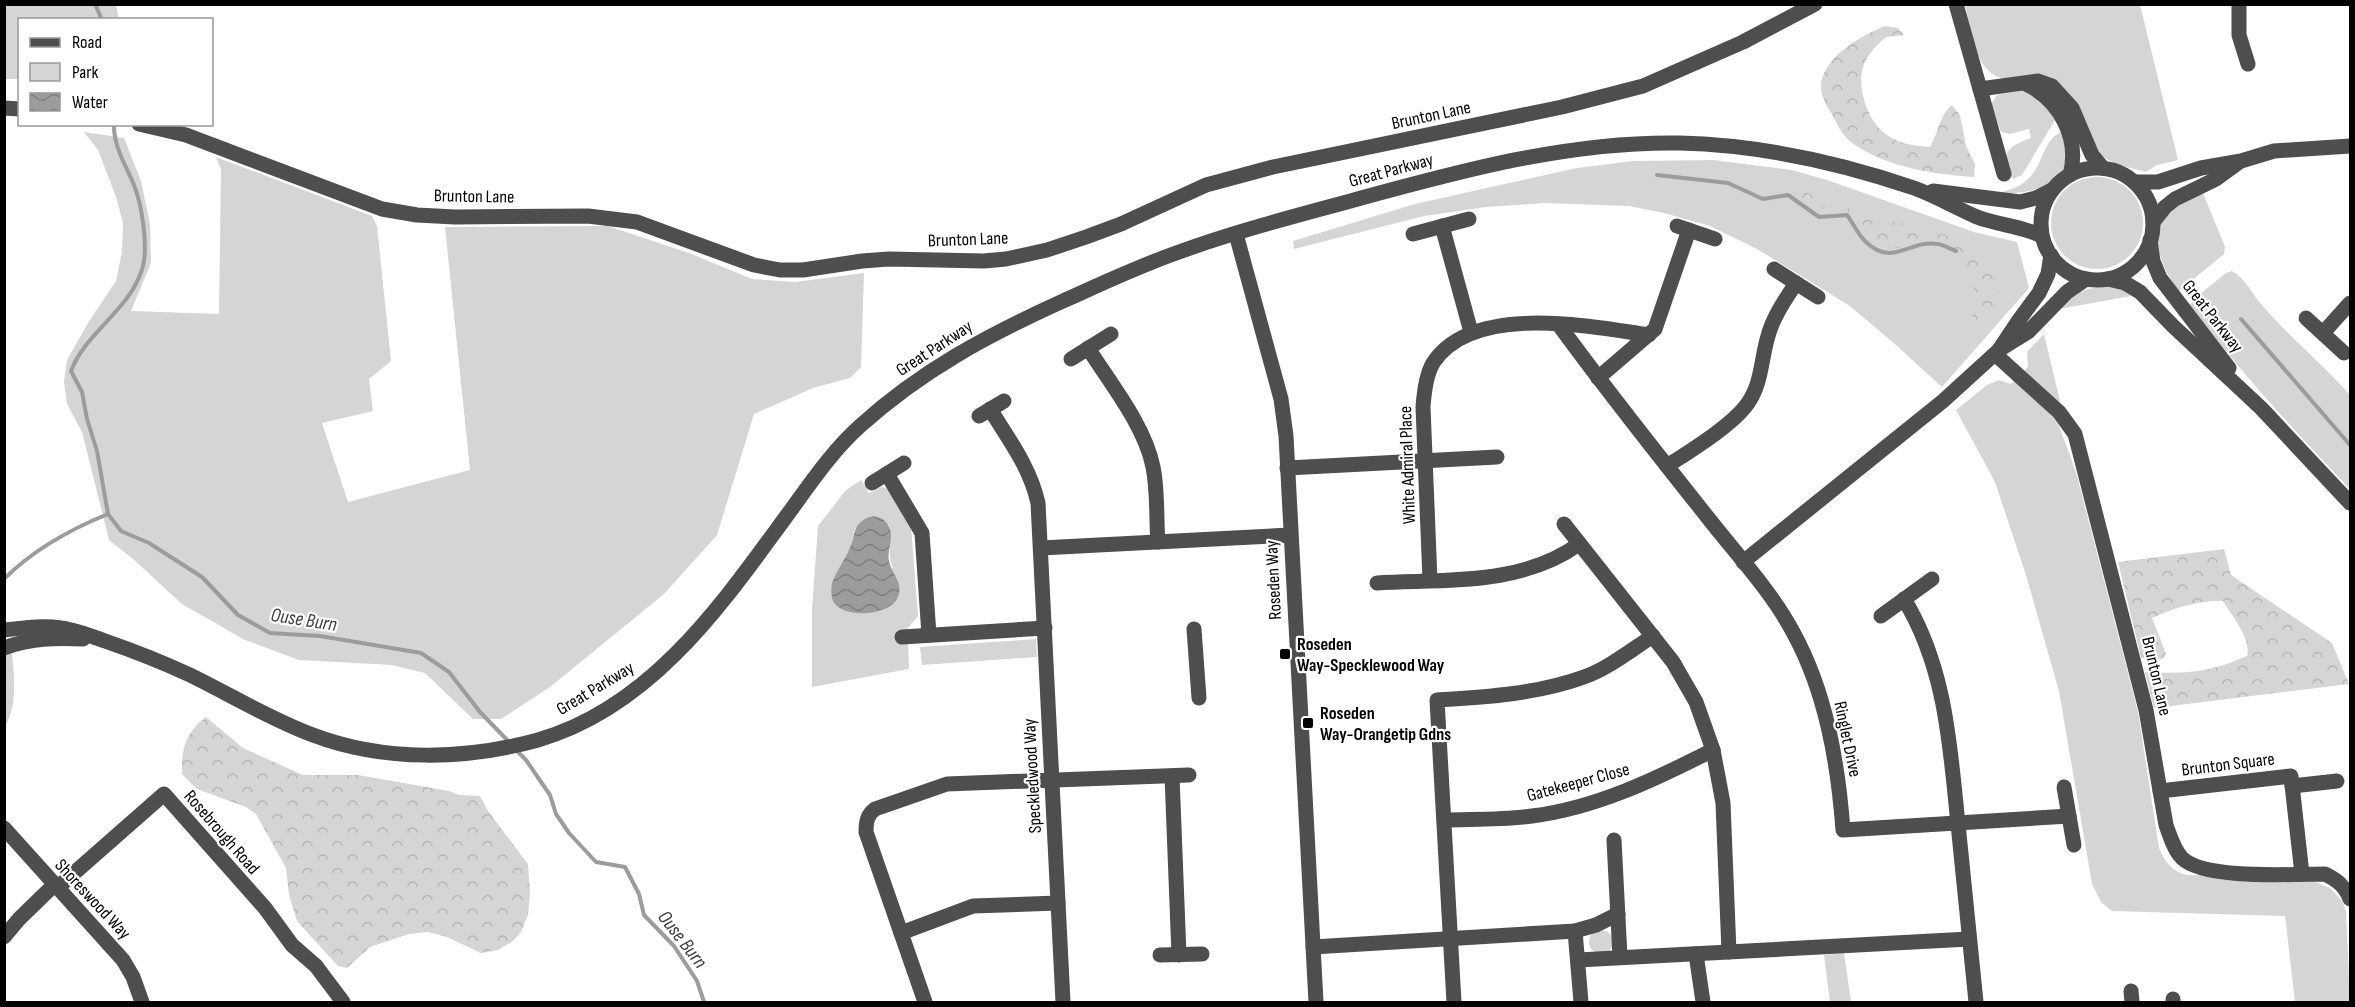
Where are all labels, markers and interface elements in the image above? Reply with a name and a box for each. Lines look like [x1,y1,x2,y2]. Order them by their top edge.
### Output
legend [18,18,213,126]
text: Road [72,32,102,53]
text: Park [72,62,98,83]
text: Water [72,92,108,113]
street label: Brunton Lane [1390,97,1473,134]
street label: Great Parkway [1347,149,1436,192]
street label: Brunton Lane [434,185,514,208]
street label: Brunton Lane [927,228,1009,251]
street label: Great Parkway [2178,276,2248,357]
street label: Great Parkway [892,316,976,381]
street label: White Admiral Place [1395,405,1420,524]
street label: Roseden Way [1261,540,1286,620]
water label: Ouse Burn [269,603,339,637]
place label: Roseden Way-Specklewood Way [1297,634,1445,676]
street label: Brunton Lane [2137,635,2176,718]
marker: Roseden Way-Specklewood Way [1278,647,1292,661]
street label: Great Parkway [553,657,638,720]
street label: Ringlet Drive [1829,699,1866,779]
place label: Roseden Way-Orangetip Gdns [1320,703,1451,745]
marker: Roseden Way-Orangetip Gdns [1301,716,1315,730]
street label: Speckledwood Way [1019,718,1046,834]
street label: Brunton Square [2180,748,2276,781]
street label: Gatekeeper Close [1524,759,1632,806]
street label: Rosebrough Road [179,786,264,879]
street label: Shoreswood Way [50,855,135,944]
water label: Ouse Burn [652,906,712,973]

